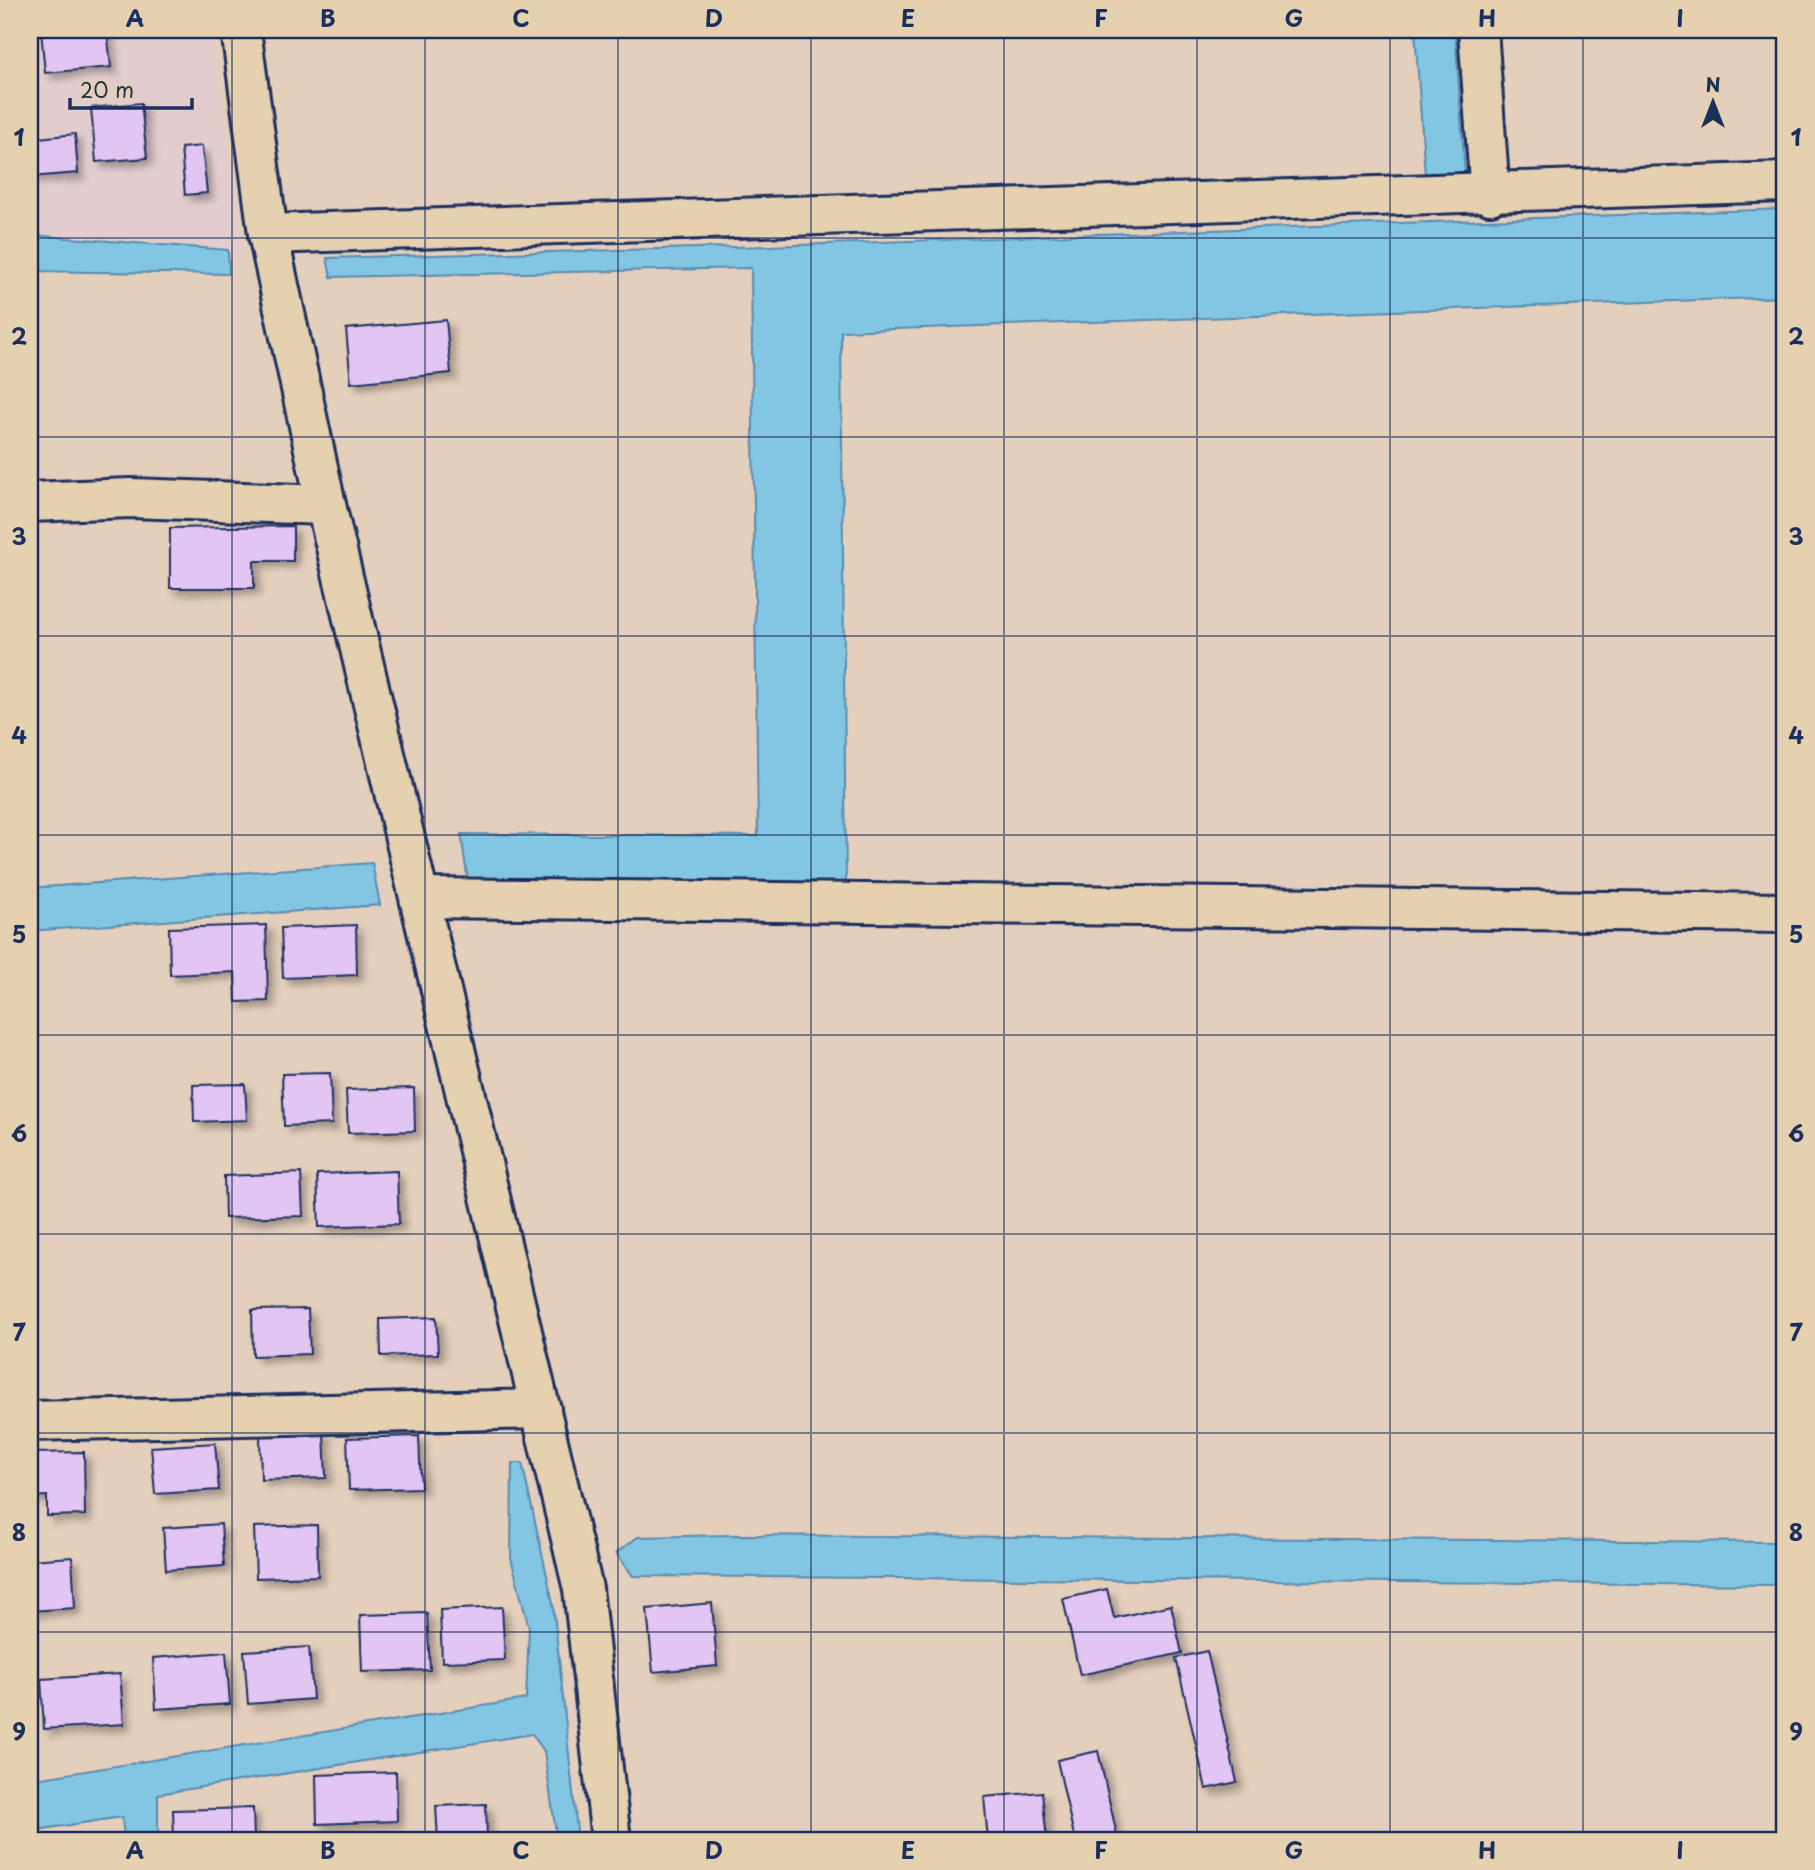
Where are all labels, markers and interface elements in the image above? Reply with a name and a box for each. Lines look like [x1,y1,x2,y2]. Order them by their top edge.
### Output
text: A [126,0,144,35]
text: B [320,0,336,35]
text: C [512,0,530,35]
text: D [705,0,723,35]
text: E [901,0,915,35]
text: F [1094,0,1108,35]
text: G [1285,0,1303,35]
text: H [1478,0,1496,35]
text: I [1676,0,1684,35]
scale bar [70,66,192,110]
north arrow [1678,66,1748,136]
text: N [1705,70,1721,98]
text: 20 m [80,73,134,105]
text: 1 [14,119,25,154]
text: 1 [1791,119,1802,154]
text: 2 [11,318,27,353]
text: 2 [1788,318,1804,353]
text: 3 [11,518,27,553]
text: 3 [1788,518,1804,553]
text: 4 [11,717,27,752]
text: 4 [1788,717,1804,752]
text: 5 [12,916,26,951]
text: 5 [1789,916,1803,951]
text: 6 [11,1115,27,1150]
text: 6 [1788,1115,1804,1150]
text: 7 [12,1314,26,1349]
text: 7 [1789,1314,1803,1349]
text: 8 [12,1514,26,1549]
text: 8 [1789,1514,1803,1549]
text: 9 [12,1713,26,1748]
text: 9 [1789,1713,1803,1748]
text: A [126,1832,144,1867]
text: B [320,1832,336,1867]
text: C [512,1832,530,1867]
text: D [705,1832,723,1867]
text: E [901,1832,915,1867]
text: F [1094,1832,1108,1867]
text: G [1285,1832,1303,1867]
text: H [1478,1832,1496,1867]
text: I [1676,1832,1684,1867]

